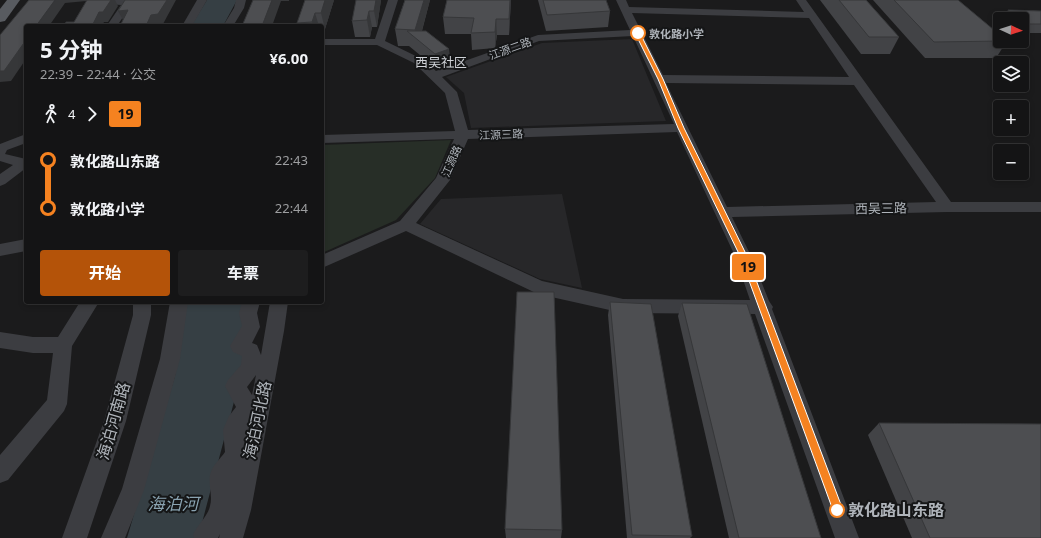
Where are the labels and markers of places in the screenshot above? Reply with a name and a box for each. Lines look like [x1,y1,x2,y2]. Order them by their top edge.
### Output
marker: 敦化路小学 [630,25,646,41]
place label: 敦化路小学 [649,26,704,41]
place label: 敦化路山东路 [848,499,944,521]
marker: 敦化路山东路 [829,502,845,518]

